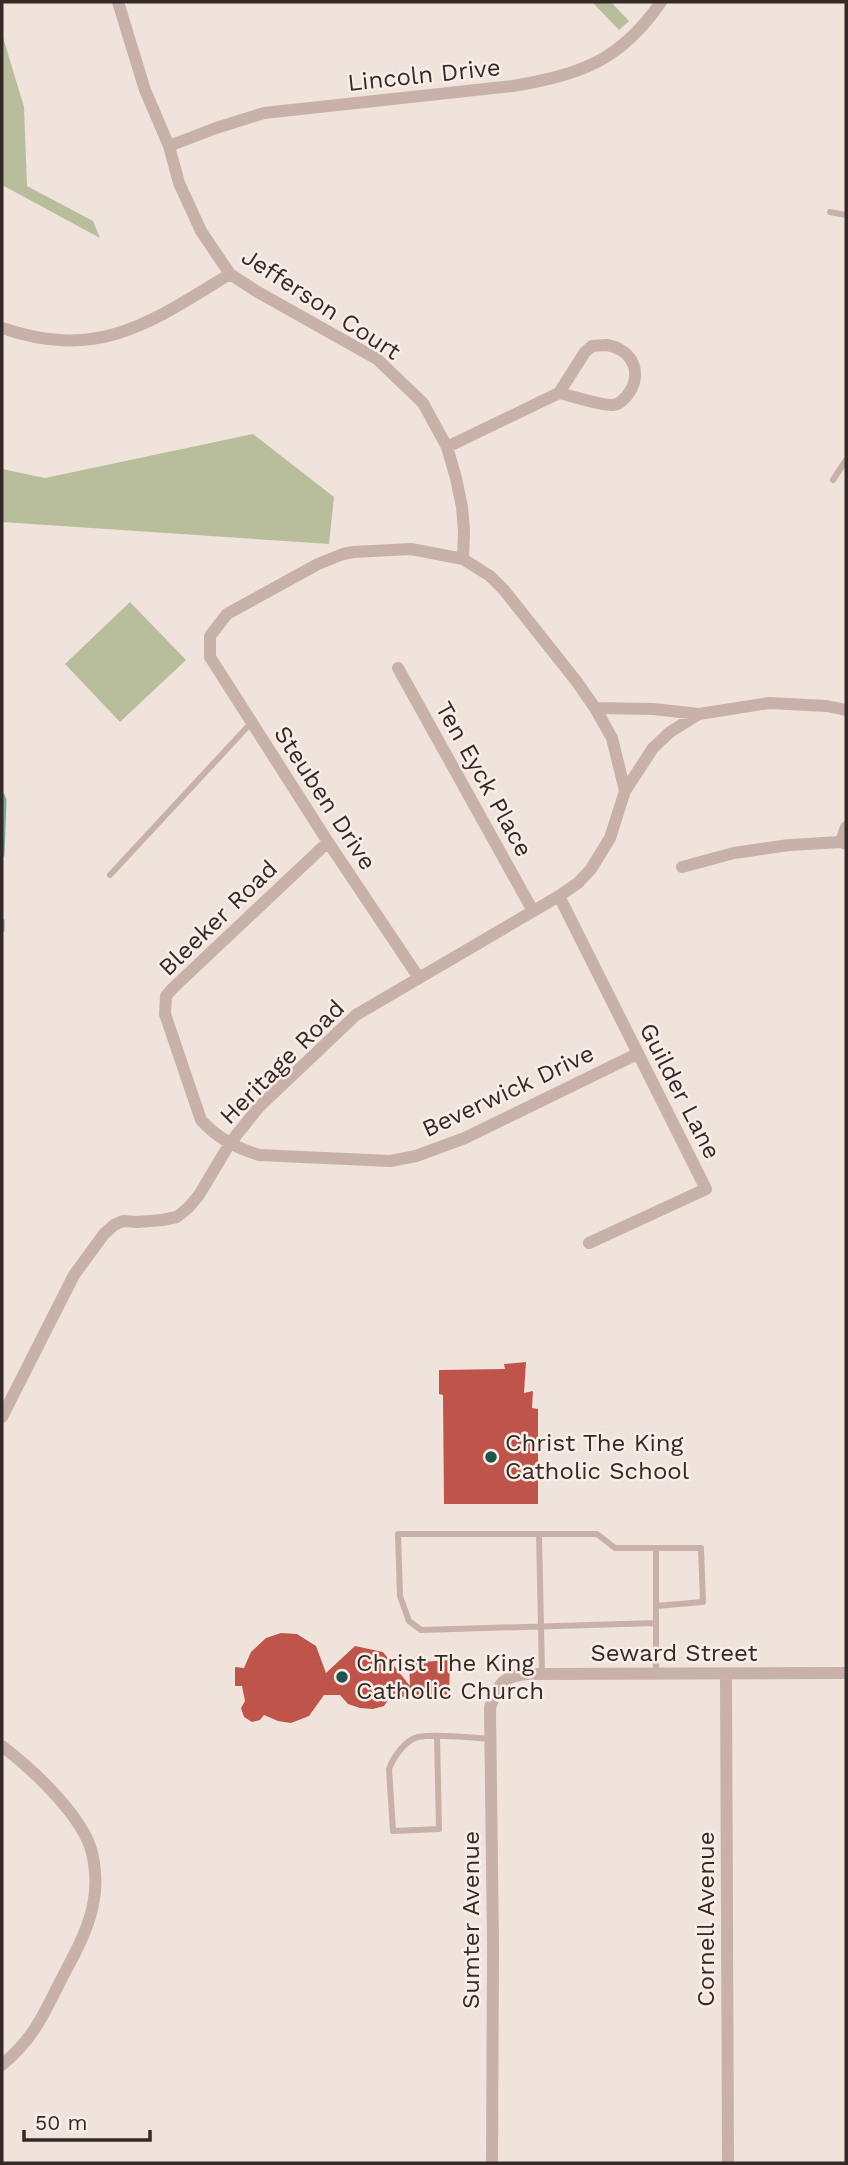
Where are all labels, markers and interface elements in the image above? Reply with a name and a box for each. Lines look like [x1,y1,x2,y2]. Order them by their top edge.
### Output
street label: Lincoln Drive [346,53,502,97]
street label: Jefferson Court [236,242,406,366]
street label: Ten Eyck Place [430,696,538,862]
street label: Steuben Drive [268,721,382,875]
street label: Bleeker Road [153,855,283,981]
street label: Heritage Road [214,994,350,1130]
street label: Guilder Lane [634,1018,726,1164]
street label: Beverwick Drive [418,1039,598,1143]
place label: Christ The King Catholic School [505,1429,690,1485]
marker: Christ The King Catholic School [483,1449,499,1465]
street label: Seward Street [590,1639,758,1667]
place label: Christ The King Catholic Church [356,1649,544,1705]
marker: Christ The King Catholic Church [334,1669,350,1685]
street label: Sumter Avenue [457,1831,485,2009]
street label: Cornell Avenue [692,1831,720,2007]
scale bar [24,2098,150,2142]
text: 50 m [35,2110,87,2135]

